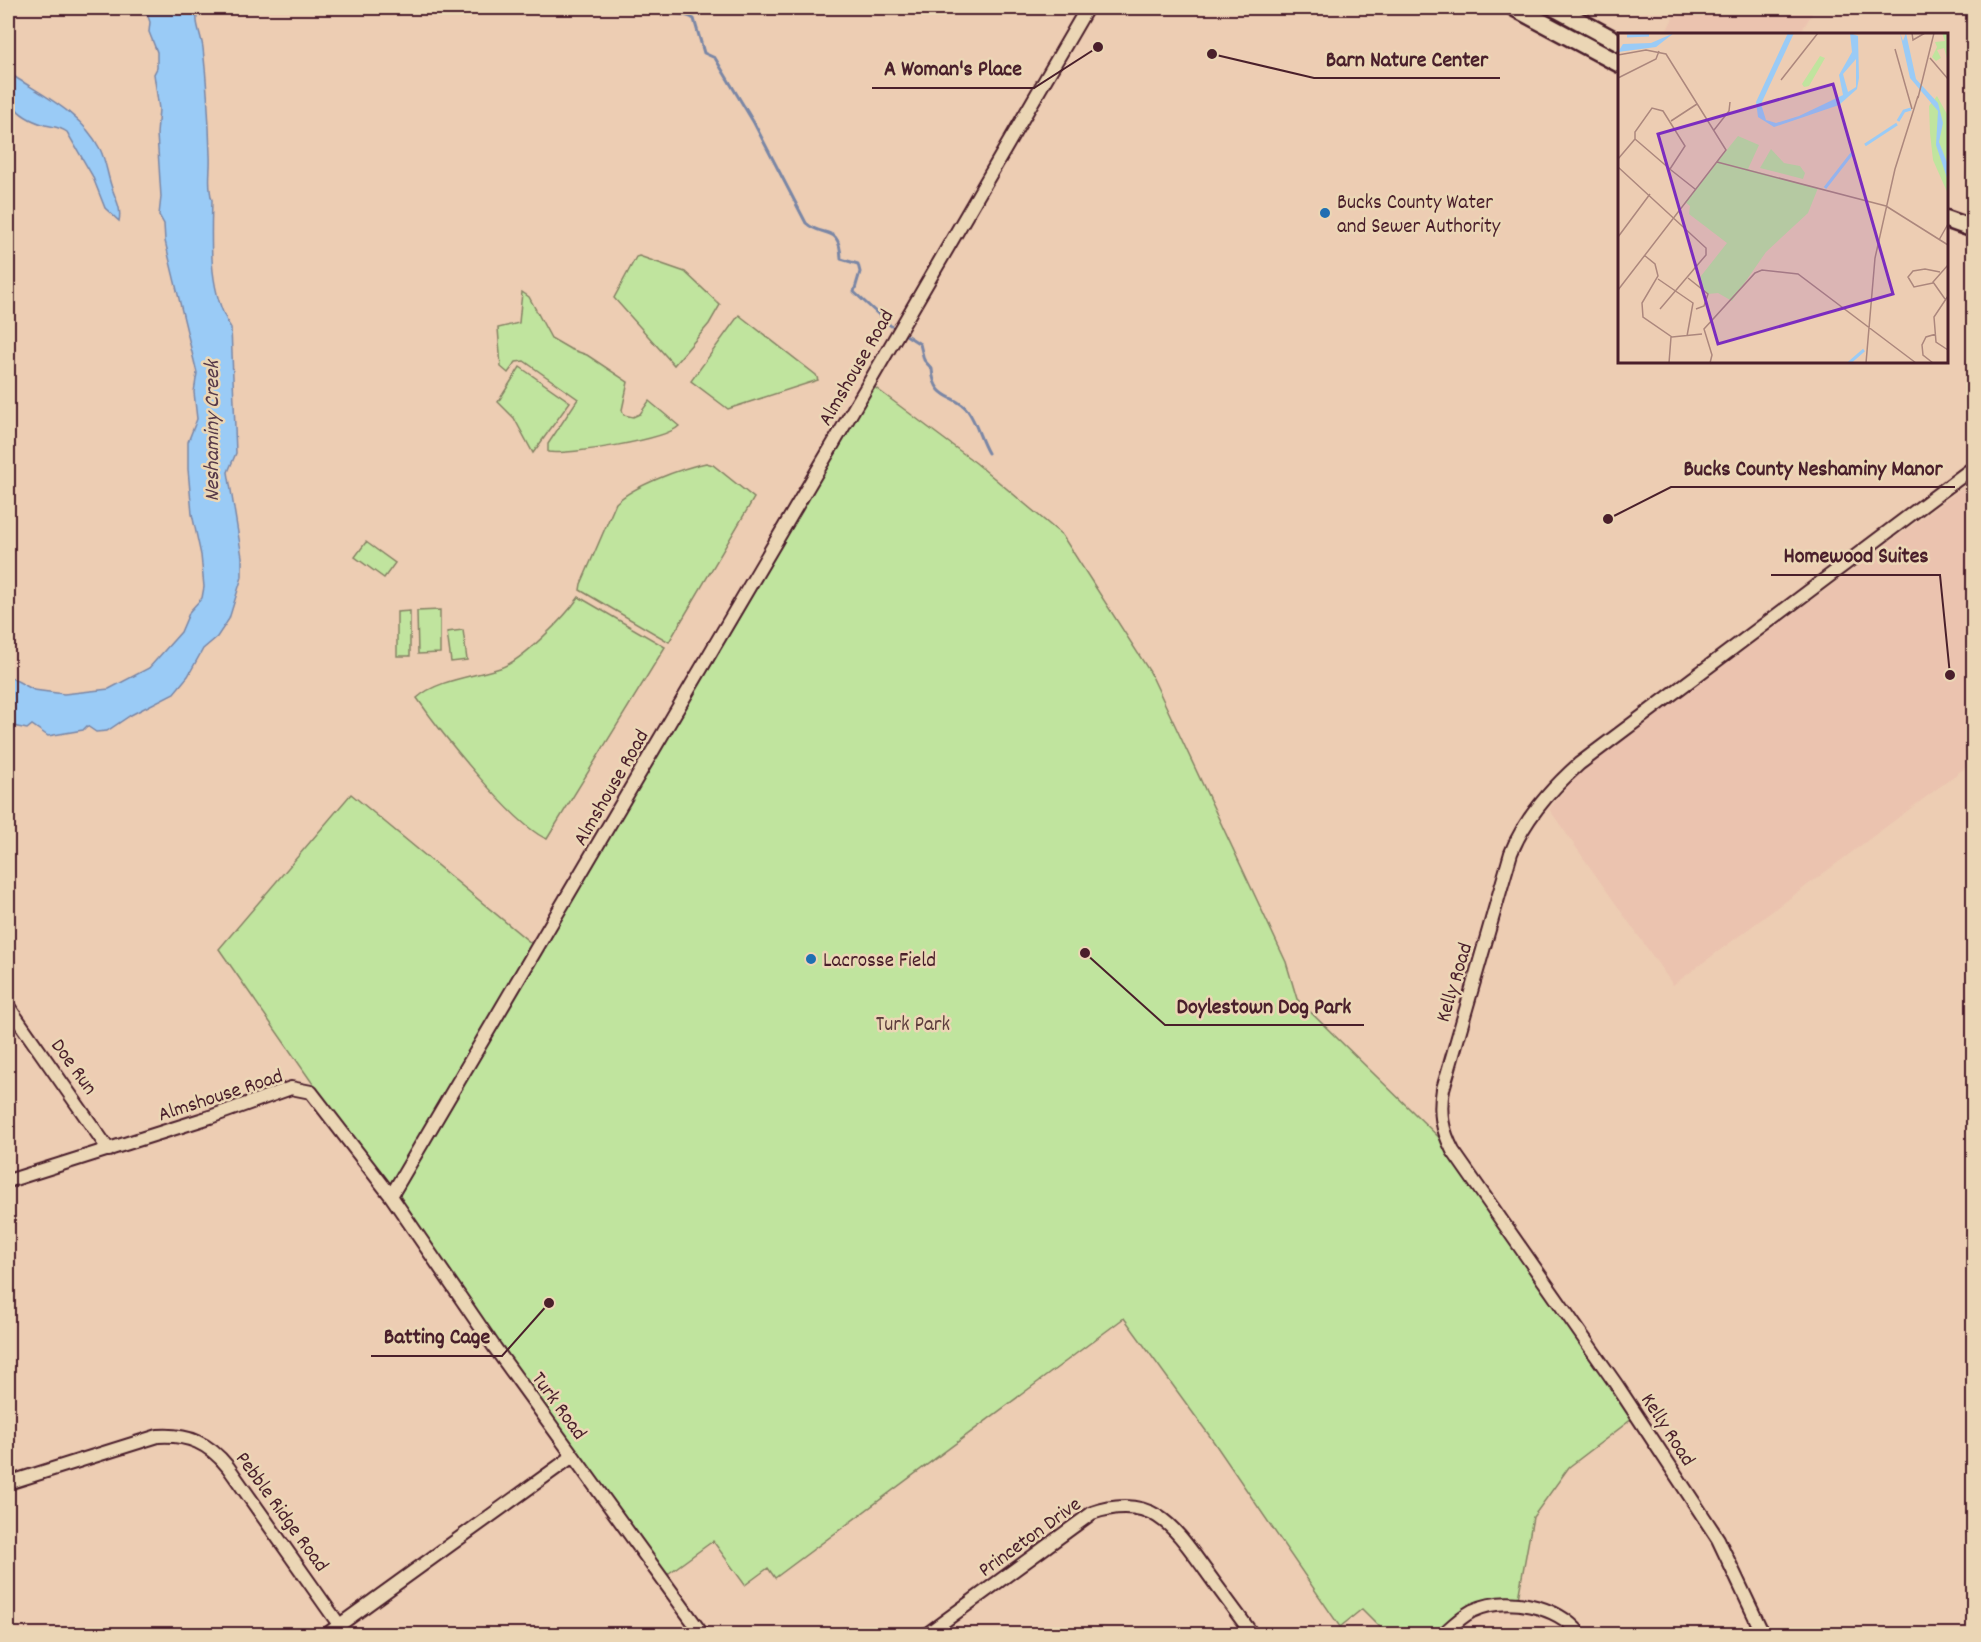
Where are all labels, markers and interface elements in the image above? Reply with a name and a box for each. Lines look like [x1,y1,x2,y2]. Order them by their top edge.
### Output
inset map [1618,33,1948,363]
callout: Barn Nature Center [1314,38,1500,78]
text: Barn Nature Center [1326,46,1489,77]
callout: A Woman's Place [872,48,1034,88]
text: A Woman's Place [884,55,1022,86]
place label: Bucks County Water and Sewer Authority [1337,189,1501,243]
marker: Bucks County Water and Sewer Authority [1318,206,1332,220]
street label: Almshouse Road [812,305,903,432]
water label: Neshaminy Creek [198,359,229,501]
callout: Bucks County Neshaminy Manor [1671,447,1955,487]
text: Bucks County Neshaminy Manor [1683,455,1943,486]
callout: Homewood Suites [1771,535,1940,575]
text: Homewood Suites [1783,542,1929,573]
street label: Almshouse Road [567,725,658,852]
street label: Kelly Road [1430,940,1482,1026]
place label: Lacrosse Field [823,947,936,977]
marker: Lacrosse Field [804,952,818,966]
callout: Doylestown Dog Park [1165,985,1364,1025]
text: Doylestown Dog Park [1177,993,1351,1024]
park label: Turk Park [876,1011,950,1041]
street label: Doe Run [42,1033,103,1102]
street label: Almshouse Road [155,1063,287,1131]
callout: Batting Cage [371,1316,502,1356]
text: Batting Cage [384,1323,490,1354]
street label: Turk Road [523,1366,593,1447]
street label: Kelly Road [1632,1388,1701,1473]
street label: Pebble Ridge Road [227,1446,335,1579]
street label: Princeton Drive [973,1491,1088,1586]

